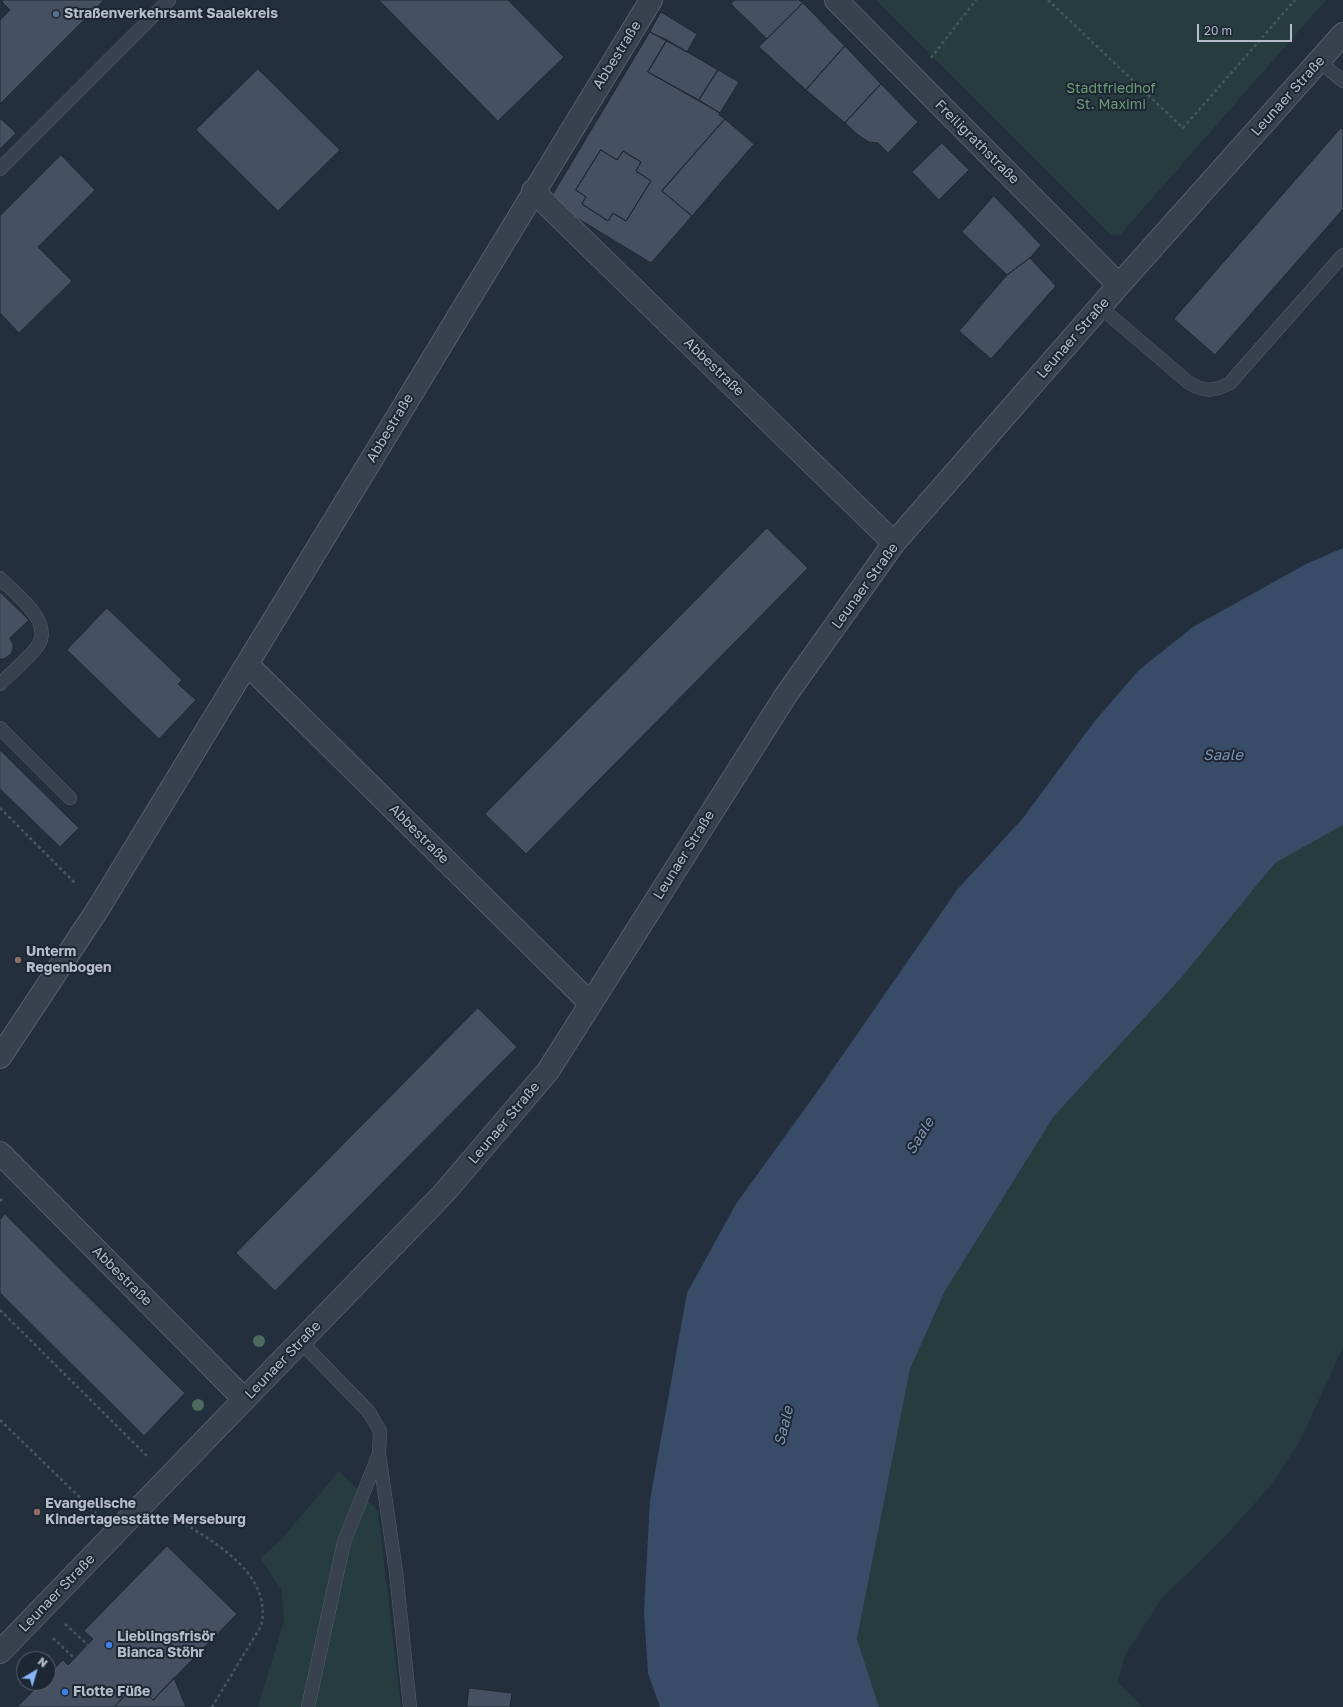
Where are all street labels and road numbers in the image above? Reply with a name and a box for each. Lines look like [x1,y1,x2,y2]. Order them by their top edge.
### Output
street label: Abbestraße [589,18,645,92]
street label: Leunaer Straße [1248,53,1328,139]
street label: Freiligrathstraße [931,96,1023,188]
street label: Leunaer Straße [1033,294,1113,382]
street label: Abbestraße [680,334,748,400]
street label: Abbestraße [363,391,417,465]
street label: Leunaer Straße [828,540,902,632]
street label: Abbestraße [386,801,452,867]
street label: Leunaer Straße [650,807,718,903]
street label: Leunaer Straße [465,1079,543,1167]
street label: Abbestraße [89,1243,155,1309]
street label: Leunaer Straße [242,1318,324,1402]
street label: Leunaer Straße [16,1551,98,1635]

